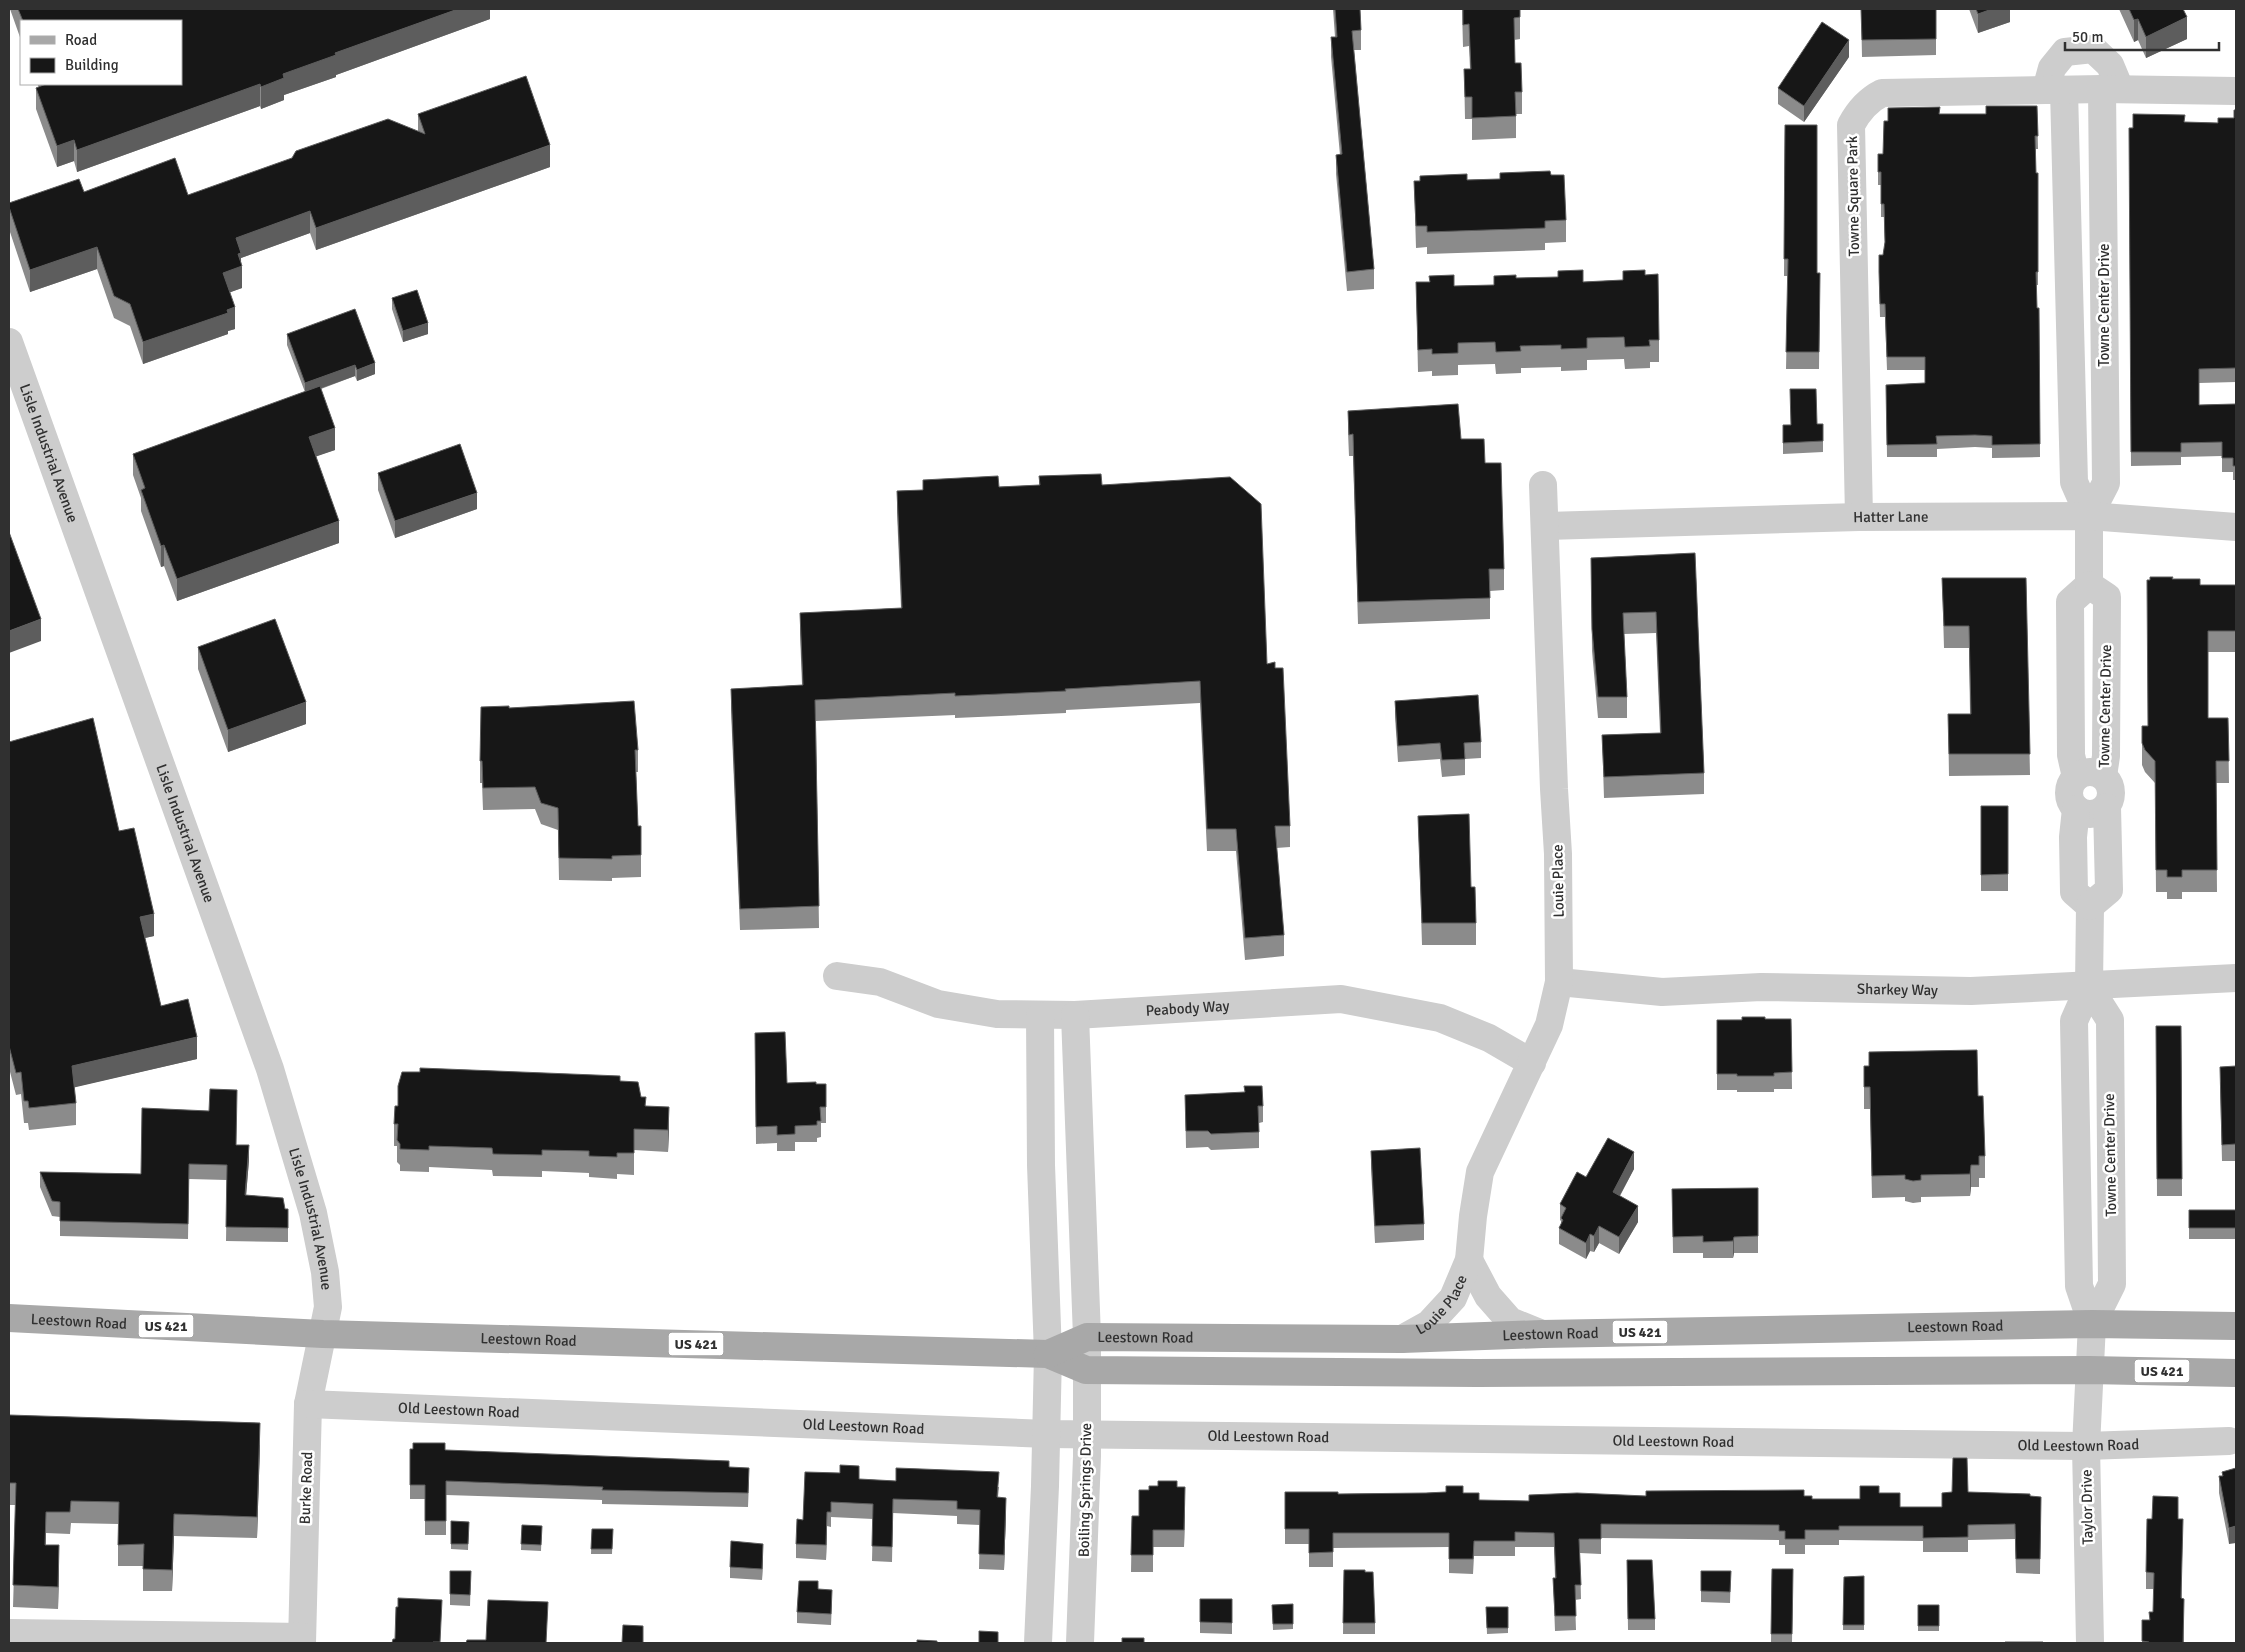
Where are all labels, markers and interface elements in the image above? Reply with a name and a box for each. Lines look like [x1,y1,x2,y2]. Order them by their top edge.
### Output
legend [20,20,182,85]
scale bar [2065,20,2219,52]
text: 50 m [2072,28,2103,46]
text: Road [65,31,97,49]
text: Building [65,56,119,74]
street label: Towne Square Park [1843,135,1863,256]
street label: Towne Center Drive [2095,243,2113,367]
street label: Lisle Industrial Avenue [16,381,82,525]
street label: Hatter Lane [1853,508,1929,526]
street label: Towne Center Drive [2095,644,2115,768]
street label: Lisle Industrial Avenue [152,762,219,905]
street label: Louie Place [1548,844,1568,918]
street label: Sharkey Way [1857,980,1938,999]
street label: Peabody Way [1145,997,1230,1020]
street label: Towne Center Drive [2100,1093,2120,1217]
street label: Lisle Industrial Avenue [285,1146,336,1291]
street label: Louie Place [1413,1272,1471,1338]
street label: Leestown Road [30,1310,128,1333]
road number: US 421 [138,1314,194,1338]
street label: Leestown Road [1907,1317,2004,1336]
road number: US 421 [1612,1320,1668,1344]
street label: Leestown Road [1502,1324,1599,1344]
street label: Leestown Road [1097,1328,1194,1347]
street label: Leestown Road [480,1329,577,1350]
road number: US 421 [668,1332,724,1356]
road number: US 421 [2134,1360,2190,1382]
street label: Old Leestown Road [398,1399,520,1422]
street label: Old Leestown Road [802,1415,925,1438]
street label: Boiling Springs Drive [1075,1423,1095,1557]
street label: Old Leestown Road [1207,1427,1329,1446]
street label: Old Leestown Road [1612,1432,1734,1451]
street label: Old Leestown Road [2017,1435,2140,1455]
street label: Burke Road [296,1451,316,1525]
street label: Taylor Drive [2077,1469,2097,1545]

